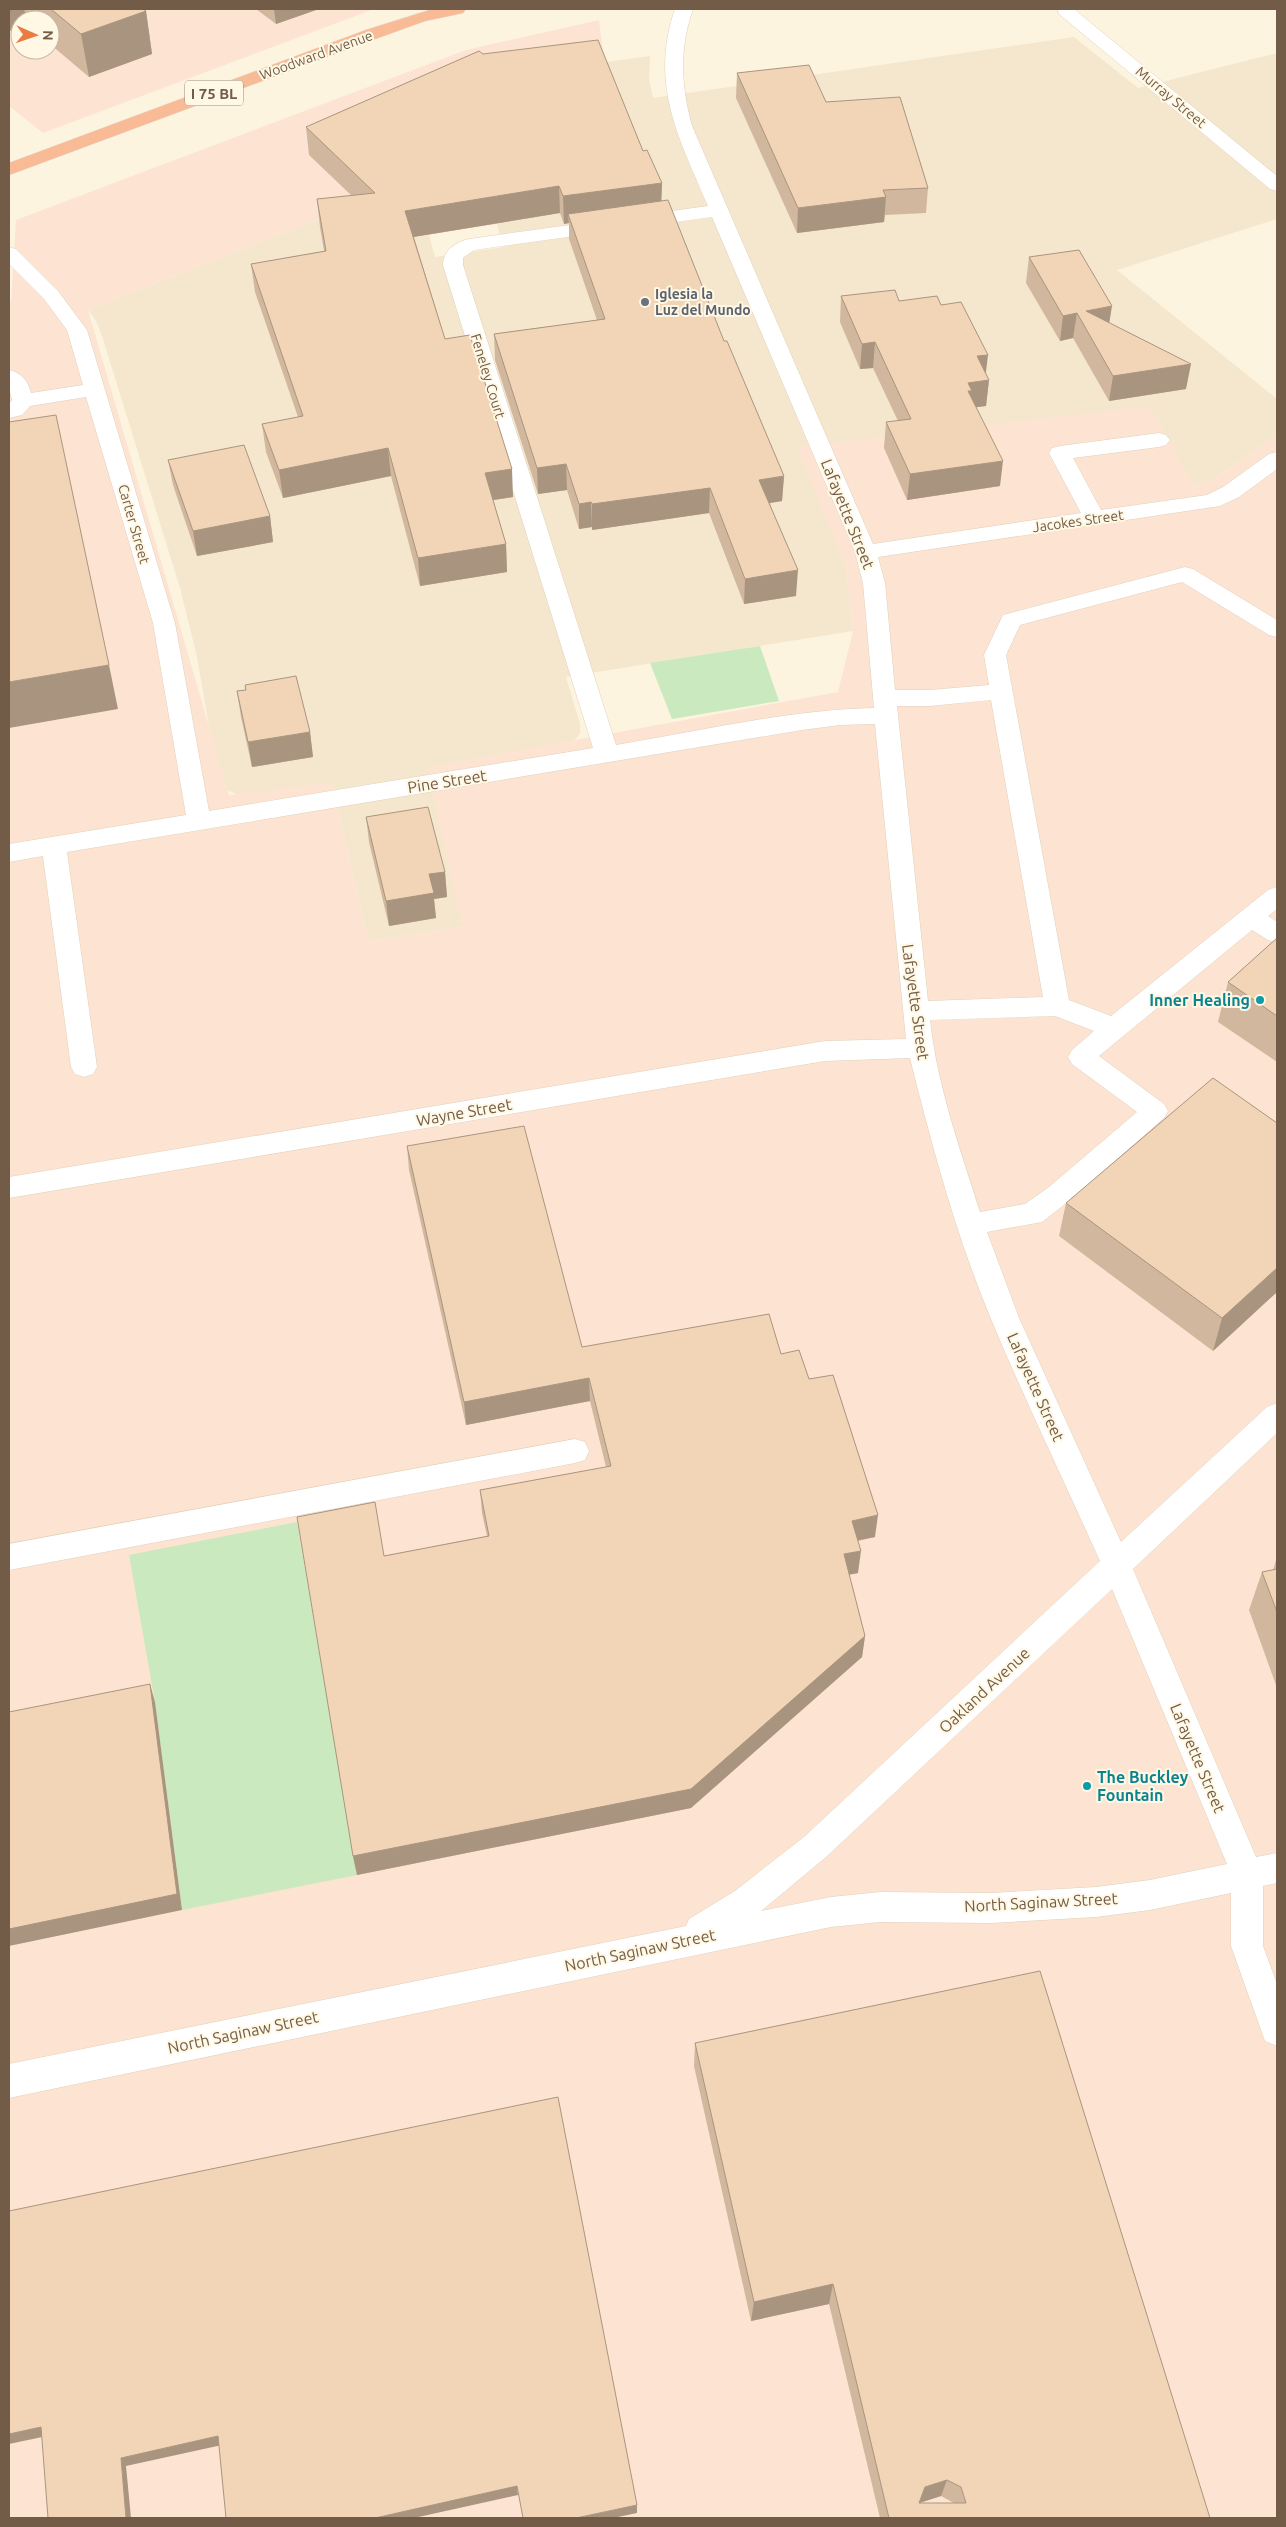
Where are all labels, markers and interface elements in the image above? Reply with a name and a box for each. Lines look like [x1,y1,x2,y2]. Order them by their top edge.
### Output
north arrow [10,10,60,60]
street label: Woodward Avenue [257,27,375,83]
text: N [40,30,56,41]
street label: Murray Street [1133,63,1210,131]
road number: I 75 BL [185,80,243,106]
place label: Iglesia la Luz del Mundo [655,286,751,318]
marker: Iglesia la Luz del Mundo [639,296,651,308]
street label: Feneley Court [468,332,509,421]
street label: Lafayette Street [818,456,879,572]
street label: Carter Street [115,482,153,566]
street label: Jacokes Street [1031,507,1125,535]
street label: Pine Street [406,766,488,796]
street label: Lafayette Street [899,943,933,1062]
place label: Inner Healing [1149,991,1250,1009]
marker: Inner Healing [1254,994,1266,1006]
street label: Wayne Street [415,1095,514,1129]
street label: Lafayette Street [1004,1330,1068,1445]
street label: Oakland Avenue [935,1643,1033,1737]
street label: Lafayette Street [1167,1701,1229,1816]
place label: The Buckley Fountain [1097,1768,1189,1804]
marker: The Buckley Fountain [1081,1780,1093,1792]
street label: North Saginaw Street [964,1889,1119,1915]
street label: North Saginaw Street [563,1925,718,1975]
street label: North Saginaw Street [166,2007,321,2057]

